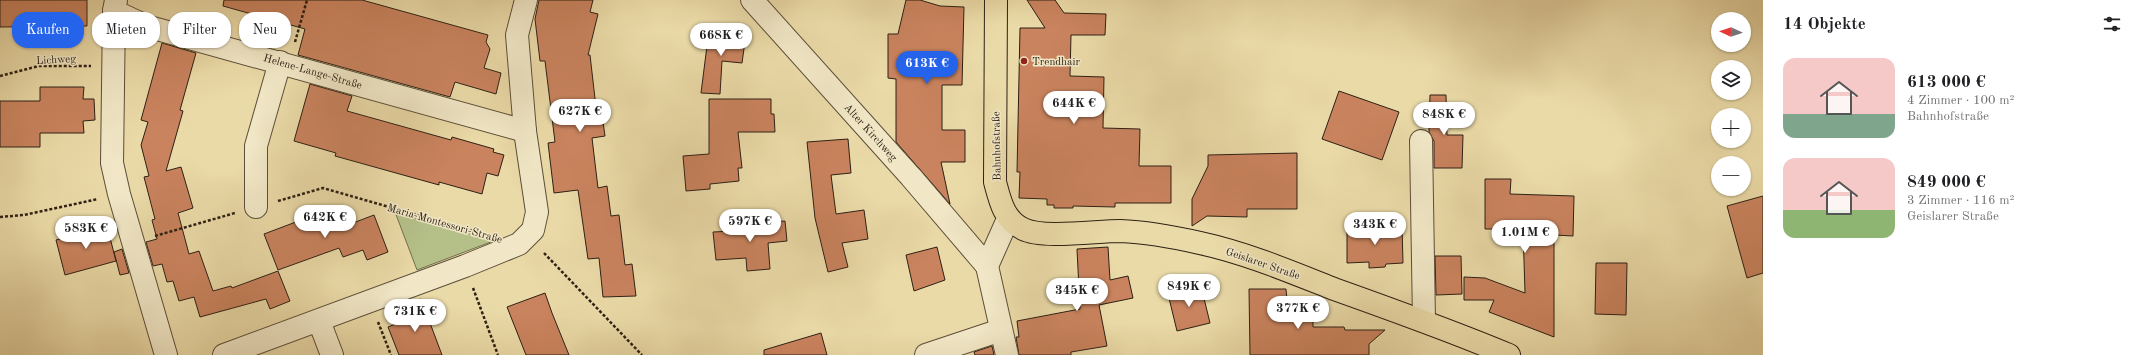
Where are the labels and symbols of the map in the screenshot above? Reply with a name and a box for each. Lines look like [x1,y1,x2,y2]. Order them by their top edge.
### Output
north arrow [1711,12,1751,52]
pin: 668K € [688,23,754,57]
pin: 613K € [894,51,960,85]
street label: Helene-Lange-Straße [262,53,363,92]
street label: Lichweg [36,54,76,67]
marker: Trendhair [1019,56,1029,66]
place label: Trendhair [1032,57,1080,68]
pin: 644K € [1041,91,1107,125]
pin: 627K € [547,99,613,133]
street label: Alter Kirchweg [841,102,899,164]
pin: 848K € [1411,102,1477,136]
street label: Bahnhofstraße [991,111,1004,181]
street label: Maria-Montessori-Straße [386,203,503,246]
pin: 642K € [292,205,358,239]
pin: 597K € [717,209,783,243]
pin: 343K € [1342,212,1408,246]
pin: 583K € [53,216,119,250]
pin: 1.01M € [1488,220,1562,254]
street label: Geislarer Straße [1224,247,1301,282]
pin: 849K € [1156,274,1222,308]
pin: 345K € [1044,278,1110,312]
pin: 377K € [1265,296,1331,330]
pin: 731K € [382,299,448,333]

